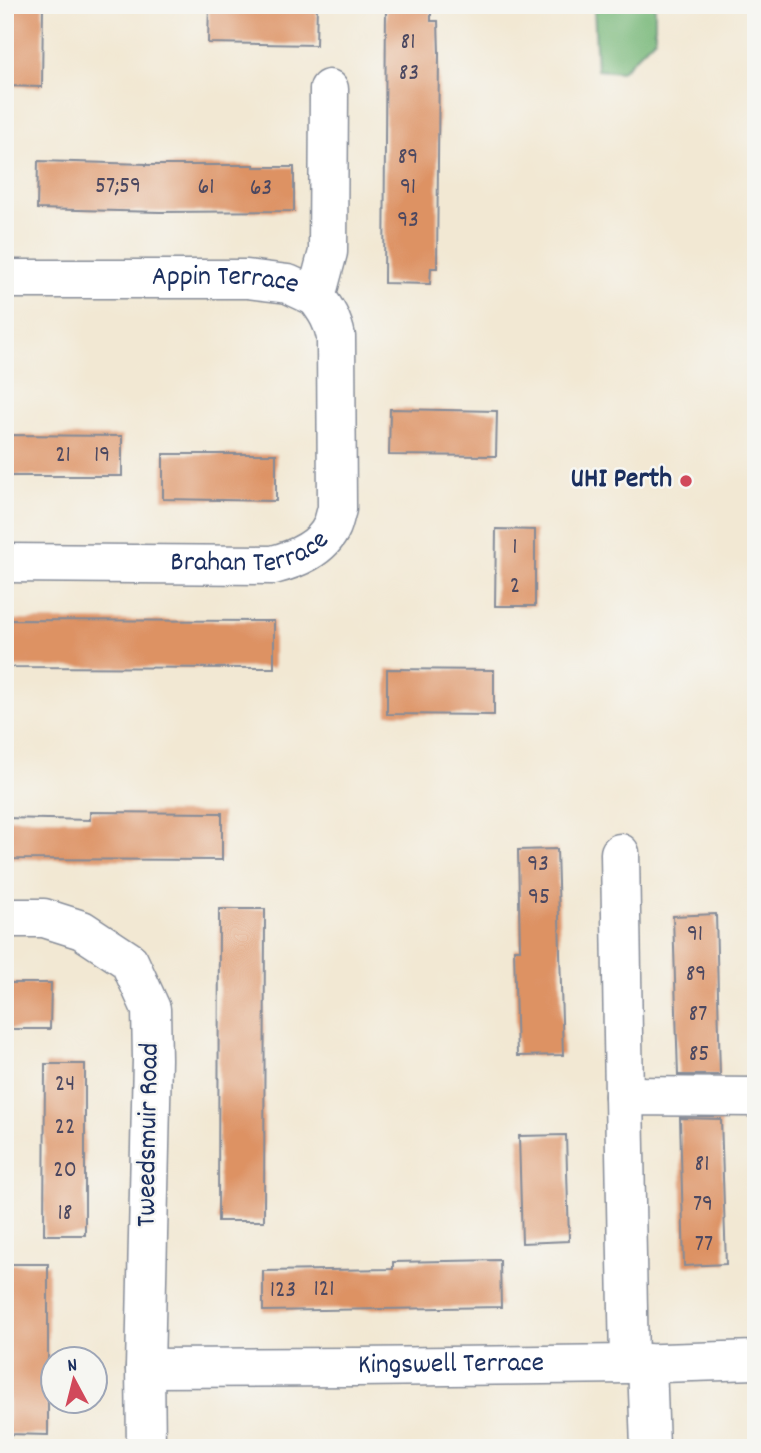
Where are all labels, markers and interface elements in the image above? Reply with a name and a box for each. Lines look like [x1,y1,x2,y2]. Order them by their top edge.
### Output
house number: 81 [401,26,415,60]
house number: 83 [399,57,419,91]
house number: 89 [398,141,418,175]
house number: 57;59 [95,170,141,204]
house number: 61 [197,171,215,205]
house number: 91 [400,171,416,205]
house number: 63 [250,172,272,206]
house number: 93 [397,204,419,238]
street label: Appin Terrace [152,259,306,306]
house number: 21 [55,439,71,473]
house number: 19 [94,439,110,473]
place label: UHI Perth [570,461,672,501]
marker: UHI Perth [678,473,694,489]
street label: Brahan Terrace [170,523,340,585]
house number: 1 [512,531,518,565]
house number: 2 [510,570,520,604]
house number: 93 [527,848,549,882]
house number: 95 [528,881,550,915]
house number: 91 [687,918,703,952]
house number: 89 [686,958,706,992]
house number: 87 [689,998,707,1032]
house number: 85 [689,1038,709,1072]
street label: Tweedsmuir Road [128,1042,172,1228]
house number: 24 [55,1068,75,1102]
house number: 22 [55,1111,75,1145]
house number: 81 [695,1148,709,1182]
house number: 20 [53,1154,77,1188]
house number: 79 [693,1188,713,1222]
house number: 18 [58,1197,72,1231]
house number: 77 [695,1228,713,1262]
house number: 121 [314,1273,335,1307]
house number: 123 [270,1274,296,1308]
north arrow [38,1344,108,1414]
street label: Kingswell Terrace [358,1345,544,1387]
text: N [66,1353,79,1381]

